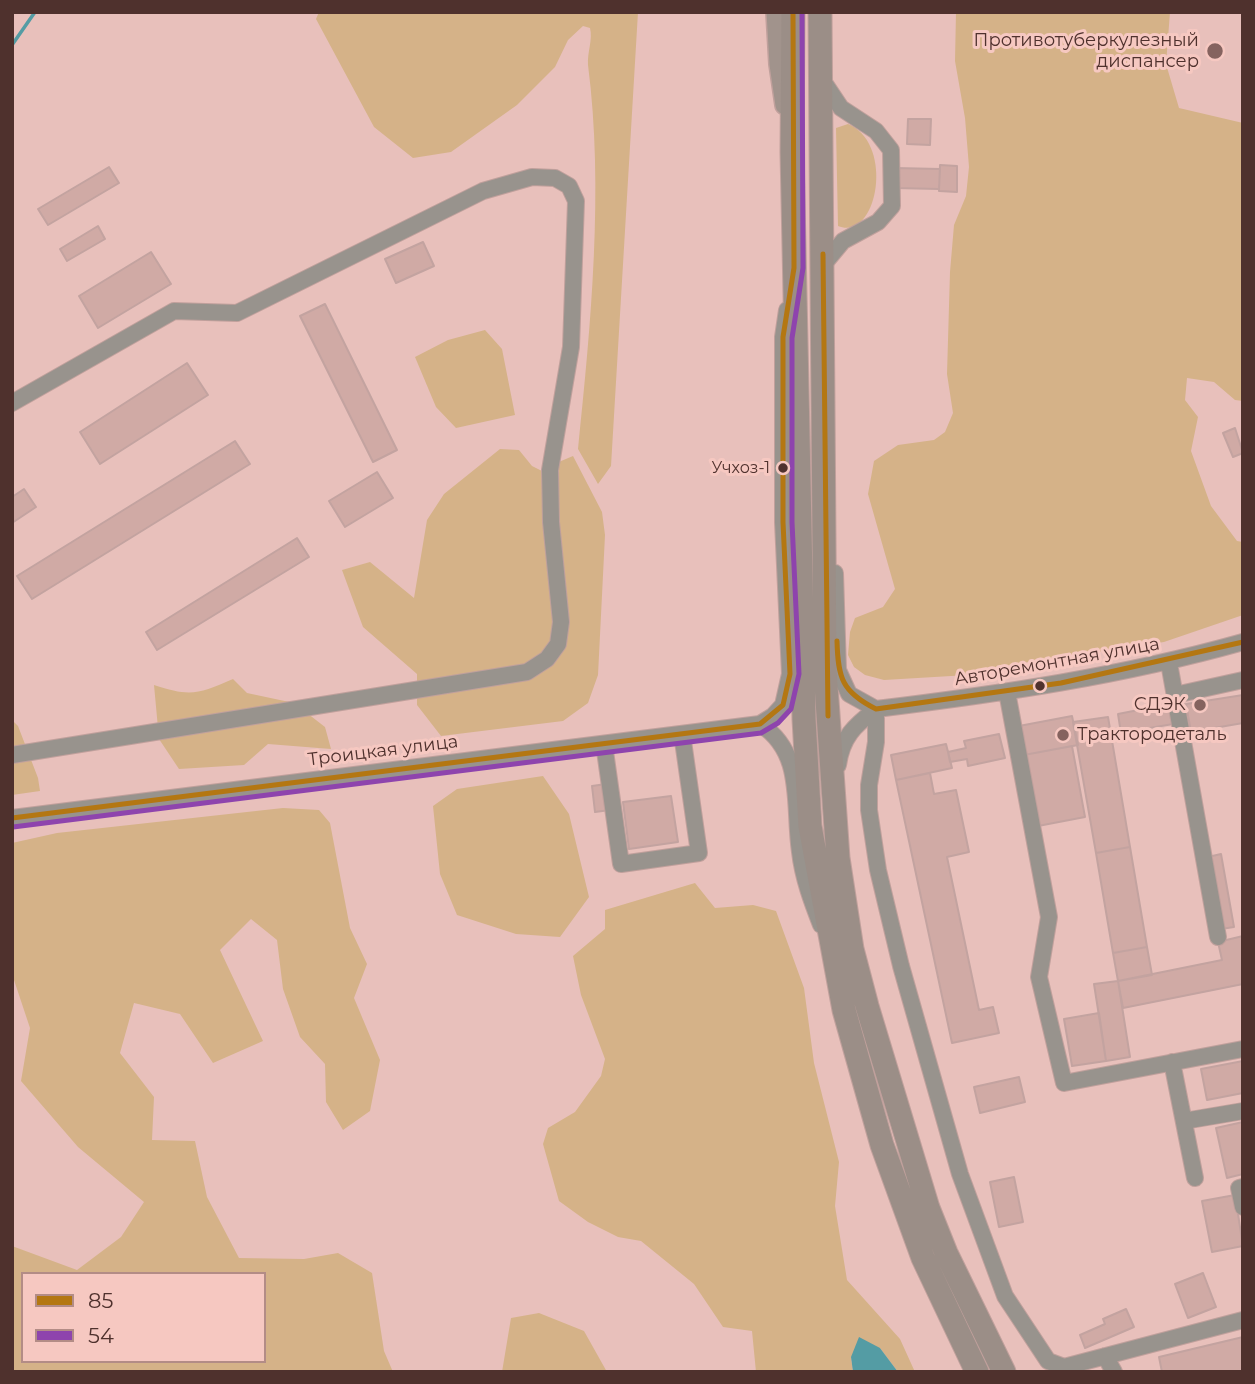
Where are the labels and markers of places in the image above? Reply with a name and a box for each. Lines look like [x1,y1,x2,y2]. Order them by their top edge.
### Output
place label: Противотуберкулезный диспансер [974,30,1199,72]
marker: Противотуберкулезный диспансер [1205,41,1225,61]
place label: Учхоз-1 [712,458,770,478]
marker: Учхоз-1 [776,461,790,475]
unlabelled marker [1033,679,1047,693]
place label: СДЭК [1134,694,1186,716]
marker: СДЭК [1192,697,1208,713]
place label: Трактородеталь [1077,724,1227,746]
marker: Трактородеталь [1055,727,1071,743]

